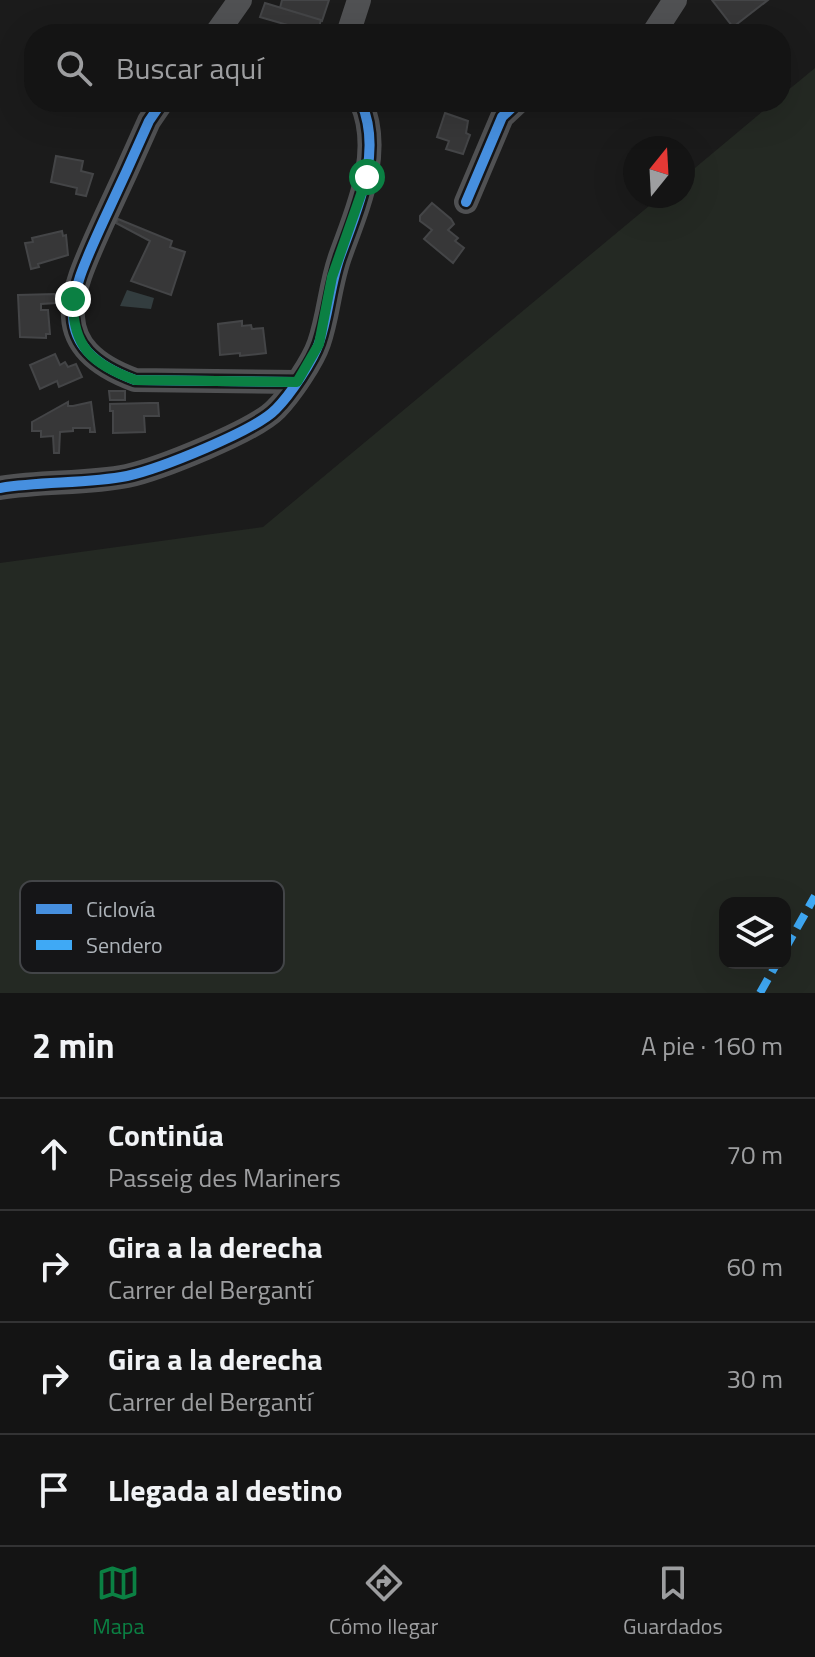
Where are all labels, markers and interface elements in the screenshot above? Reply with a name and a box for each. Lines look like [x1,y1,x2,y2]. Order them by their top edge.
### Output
search box [24,24,791,112]
text: Buscar aquí [116,45,263,91]
icon: search [52,46,96,90]
north arrow [623,136,695,208]
route start [349,159,385,195]
route end [55,281,91,317]
legend [20,881,284,973]
text: Ciclovía [86,892,155,926]
map controls [719,897,791,969]
button: layers [719,897,791,969]
text: Sendero [86,928,163,962]
text: 2 min [32,1019,115,1071]
text: A pie · 160 m [641,1026,783,1065]
text: Continúa [108,1112,224,1158]
icon: ahead [32,1132,76,1176]
text: 70 m [726,1135,783,1174]
text: Passeig des Mariners [108,1158,341,1197]
text: Gira a la derecha [108,1224,323,1270]
icon: right [32,1244,76,1288]
text: 60 m [726,1247,783,1286]
text: Carrer del Bergantí [108,1270,312,1309]
text: Gira a la derecha [108,1336,323,1382]
icon: right [32,1356,76,1400]
text: 30 m [726,1359,783,1398]
text: Carrer del Bergantí [108,1382,312,1421]
text: Llegada al destino [108,1467,342,1513]
icon: arrive [32,1468,76,1512]
tab: Mapa [92,1561,144,1643]
tab: Cómo llegar [329,1561,438,1643]
tab: Guardados [623,1561,723,1643]

